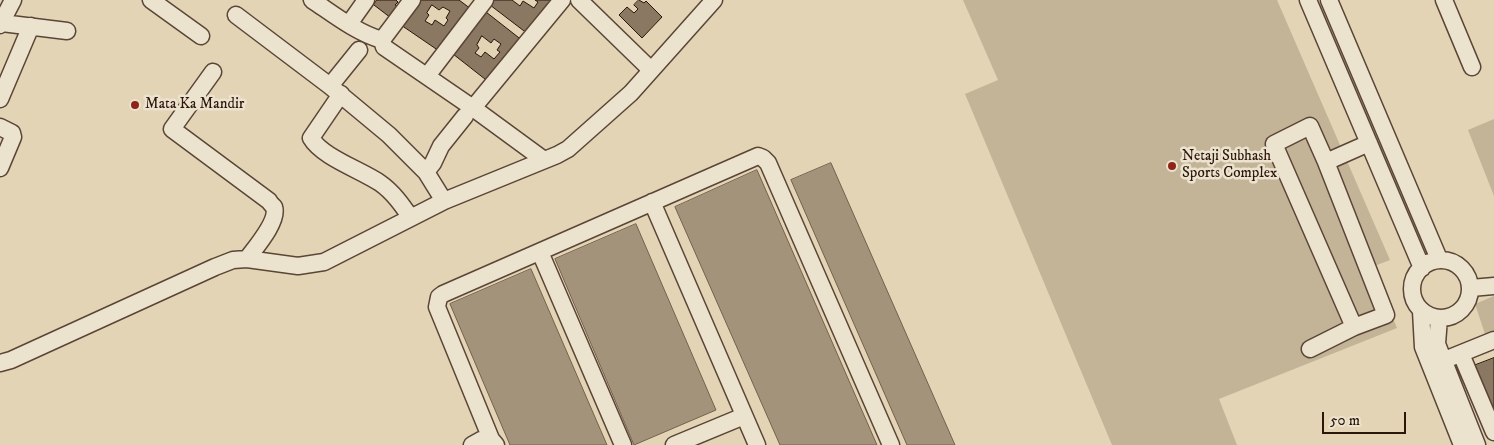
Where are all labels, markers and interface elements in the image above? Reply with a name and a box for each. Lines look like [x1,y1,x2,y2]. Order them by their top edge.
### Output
place label: Mata Ka Mandir [145,96,244,114]
marker: Mata Ka Mandir [129,99,141,111]
place label: Netaji Subhash Sports Complex [1182,148,1277,183]
marker: Netaji Subhash Sports Complex [1166,160,1178,172]
scale bar [1324,402,1408,434]
text: 50 m [1330,411,1360,430]

